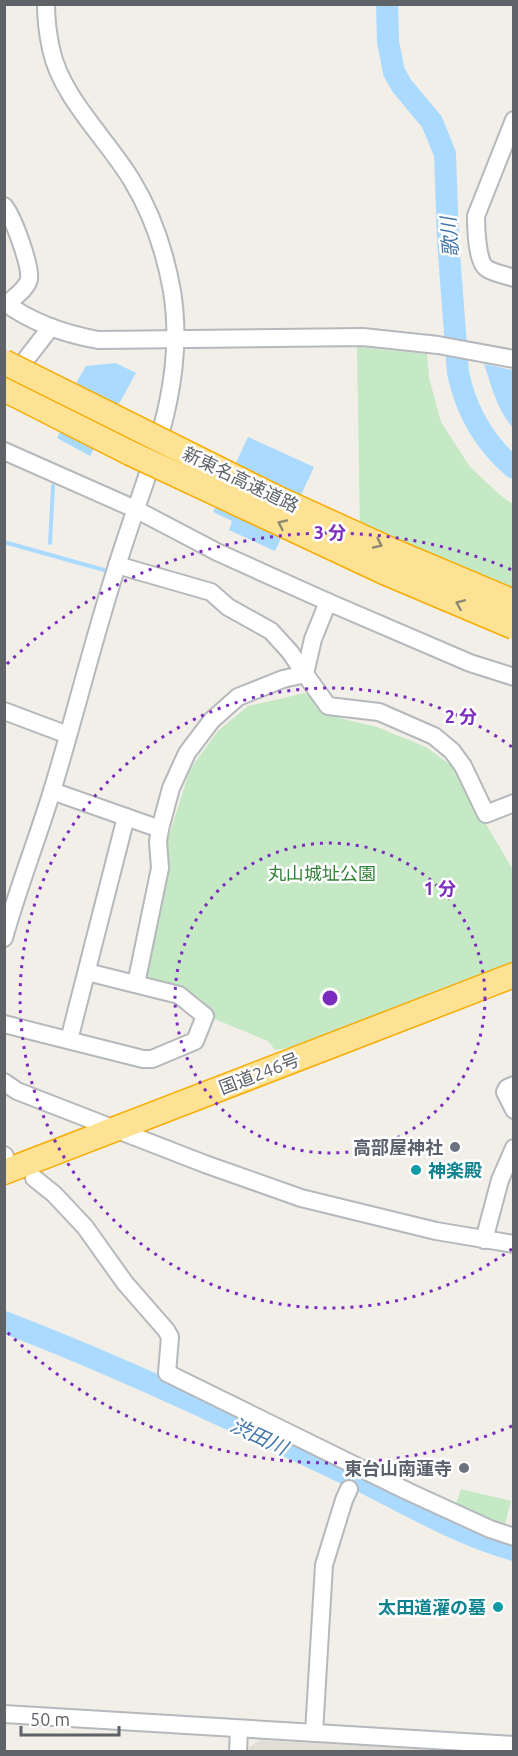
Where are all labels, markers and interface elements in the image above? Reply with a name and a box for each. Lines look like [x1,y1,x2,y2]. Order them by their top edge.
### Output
water label: 歌川 [436,214,462,258]
street label: 新東名高速道路 [180,442,302,516]
one-way arrow [277,520,288,532]
text: 3 分 [314,522,346,542]
one-way arrow [371,537,382,549]
one-way arrow [455,600,466,612]
text: 2 分 [445,706,477,726]
park label: 丸山城址公園 [268,863,376,883]
text: 1 分 [424,878,456,898]
centre of rings [320,988,340,1008]
street label: 国道246号 [216,1049,302,1097]
place label: 高部屋神社 [353,1137,443,1157]
marker: 高部屋神社 [448,1140,462,1154]
place label: 神楽殿 [428,1160,482,1180]
marker: 神楽殿 [409,1163,423,1177]
water label: 渋田川 [227,1413,293,1460]
place label: 東台山南蓮寺 [344,1458,452,1478]
marker: 東台山南蓮寺 [457,1461,471,1475]
place label: 太田道灌の墓 [378,1597,486,1617]
marker: 太田道灌の墓 [491,1600,505,1614]
scale bar [21,1699,118,1737]
text: 50 m [30,1709,70,1729]

